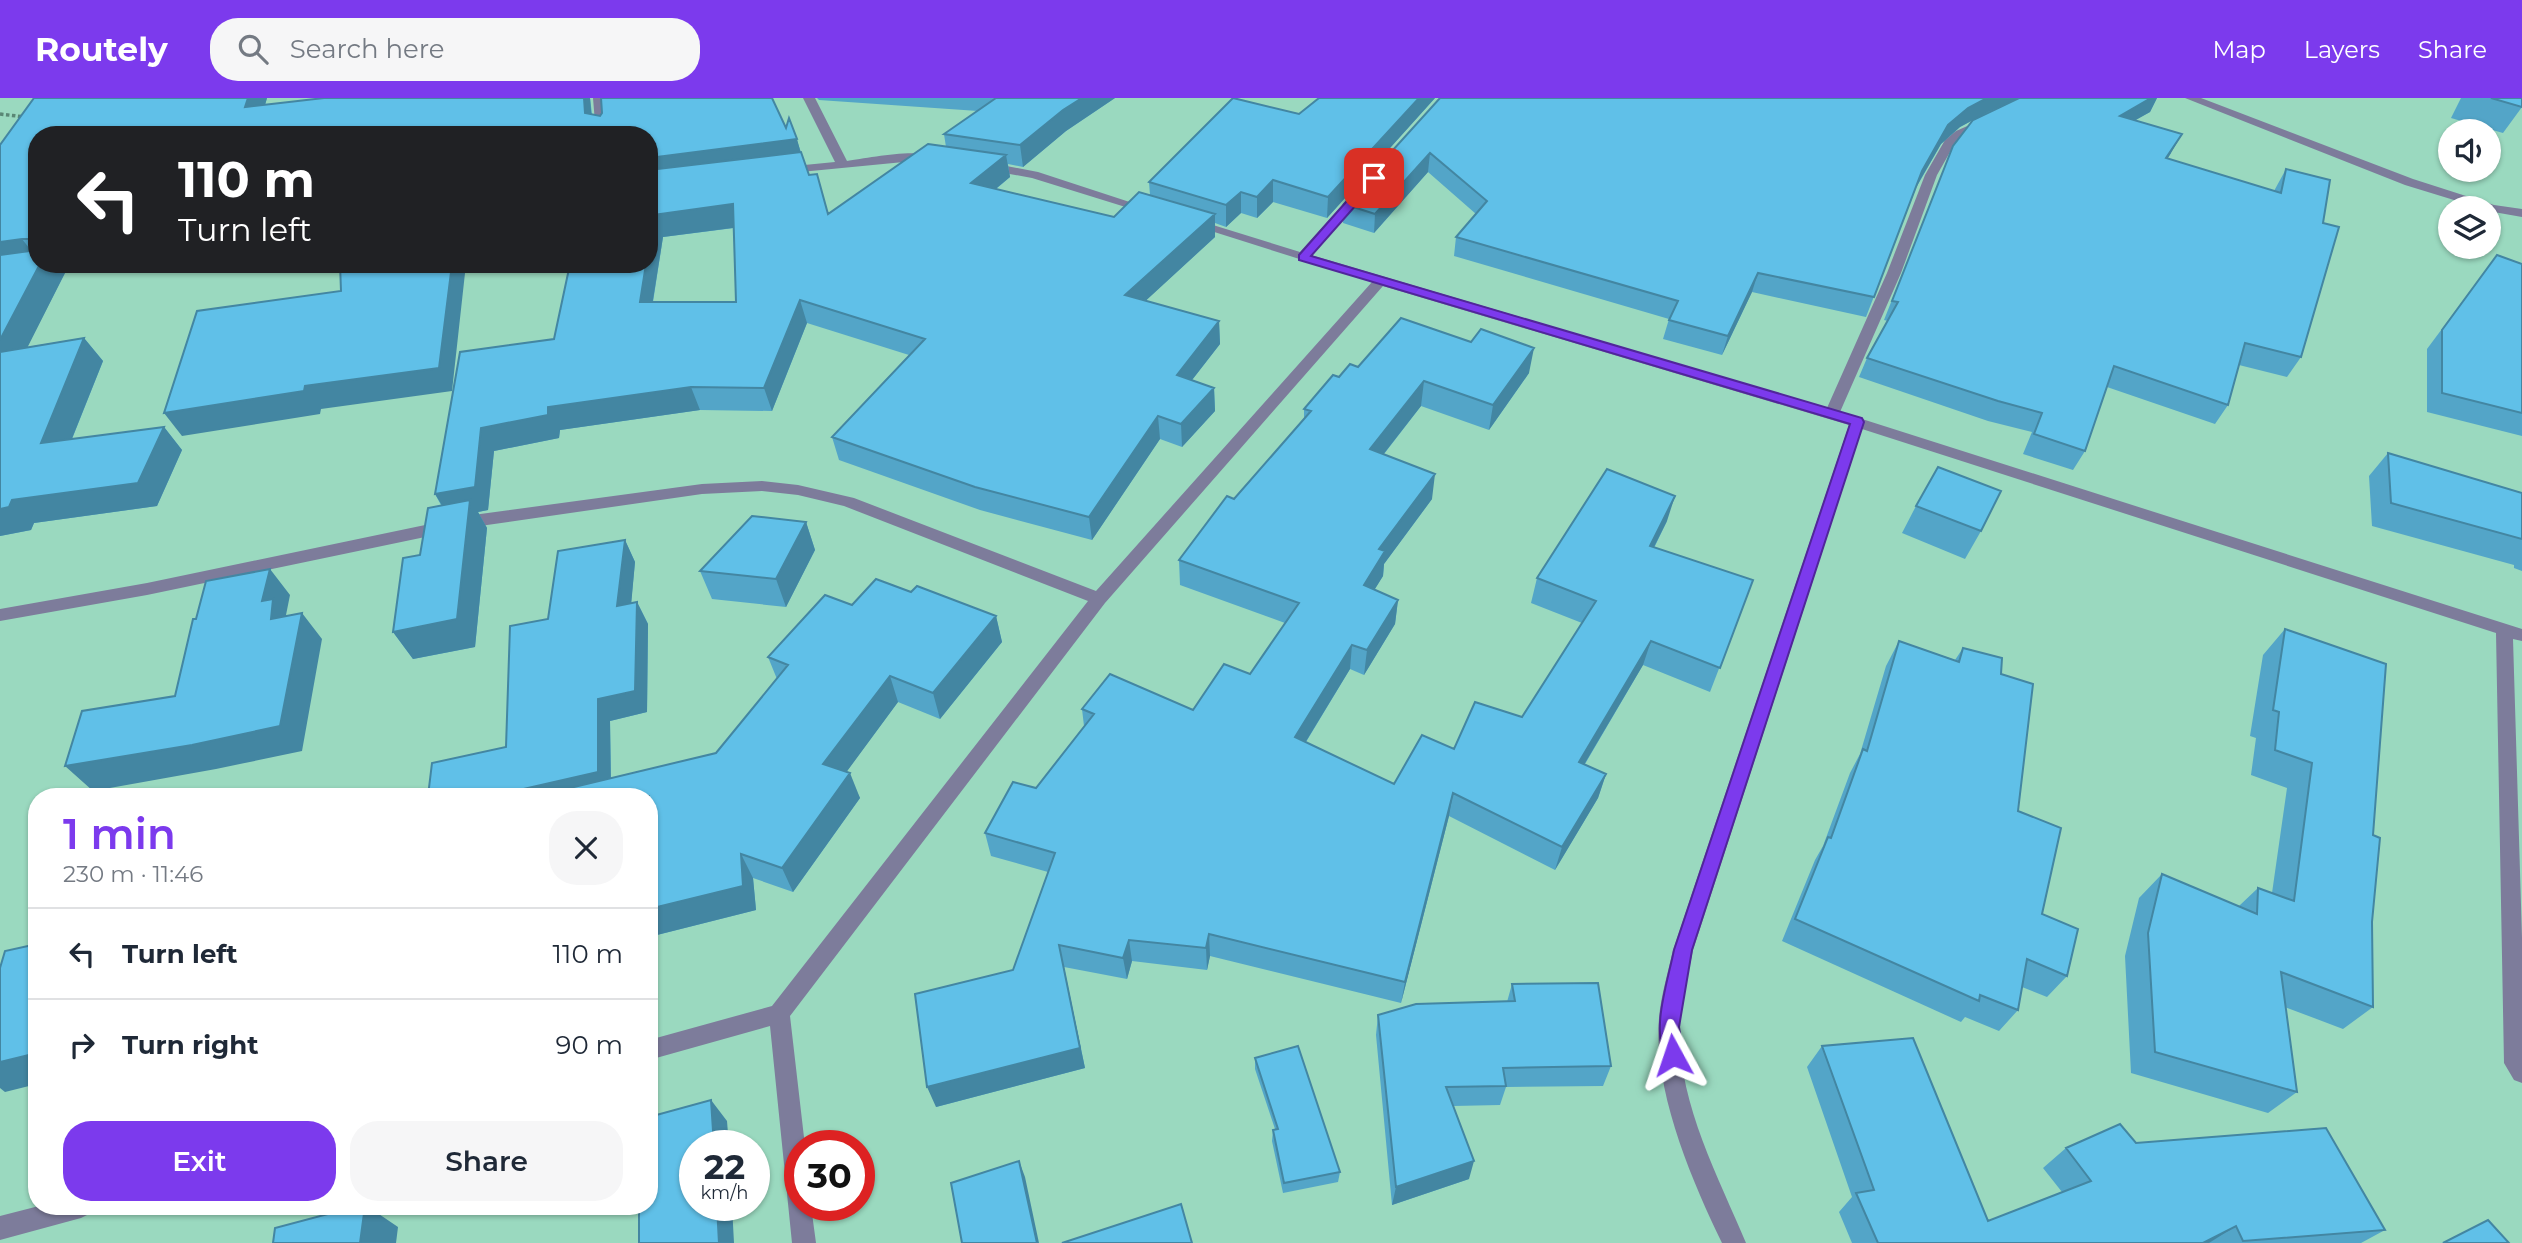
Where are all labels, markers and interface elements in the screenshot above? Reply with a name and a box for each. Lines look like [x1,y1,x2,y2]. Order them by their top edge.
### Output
search box [210,18,700,81]
text: Routely [35,29,168,69]
icon: search [234,30,272,68]
text: Search here [290,33,445,65]
text: Map [2212,35,2266,64]
text: Layers [2304,35,2380,64]
text: Share [2418,35,2487,64]
map controls [2438,119,2501,259]
button: sound [2438,119,2501,182]
pin [1344,148,1404,208]
text: 110 m [178,150,315,209]
icon: left [63,154,154,245]
icon: arrive [1355,159,1393,197]
button: layers [2438,196,2501,259]
text: Turn left [178,210,312,249]
text: 1 min [63,808,176,860]
button: close [549,811,623,885]
text: 230 m · 11:46 [63,860,203,888]
icon: left [63,935,101,973]
text: Turn left [122,938,238,970]
text: 110 m [553,938,623,970]
position arrow [1636,1018,1710,1092]
icon: right [63,1026,101,1064]
text: Turn right [122,1029,258,1061]
text: 90 m [556,1029,623,1061]
button: Exit [63,1121,336,1201]
button: Share [350,1121,623,1201]
speed limit sign: 30 [784,1130,875,1221]
text: 22 [704,1145,745,1188]
text: km/h [700,1182,749,1204]

